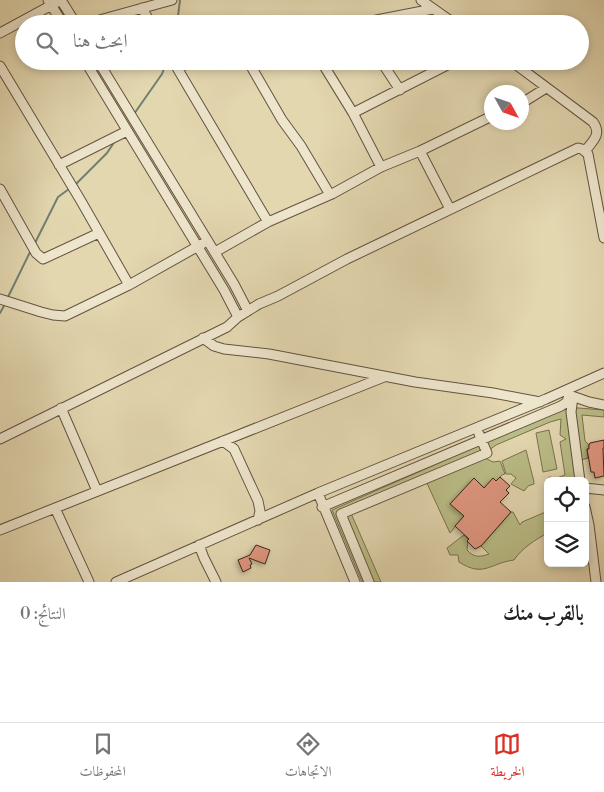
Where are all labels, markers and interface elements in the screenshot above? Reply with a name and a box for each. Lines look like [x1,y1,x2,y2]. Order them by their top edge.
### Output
search box [15,15,589,70]
icon: search [33,29,61,57]
text: ابحث هنا [73,29,128,53]
north arrow [484,85,529,130]
map controls [544,477,589,567]
button: locate [544,477,589,522]
button: layers [544,522,589,567]
text: بالقرب منك [503,601,584,627]
text: النتائج: 0 [20,604,66,624]
tab: المحفوظات [80,730,126,785]
tab: الاتجاهات [285,730,331,785]
tab: الخريطة [490,730,525,785]

